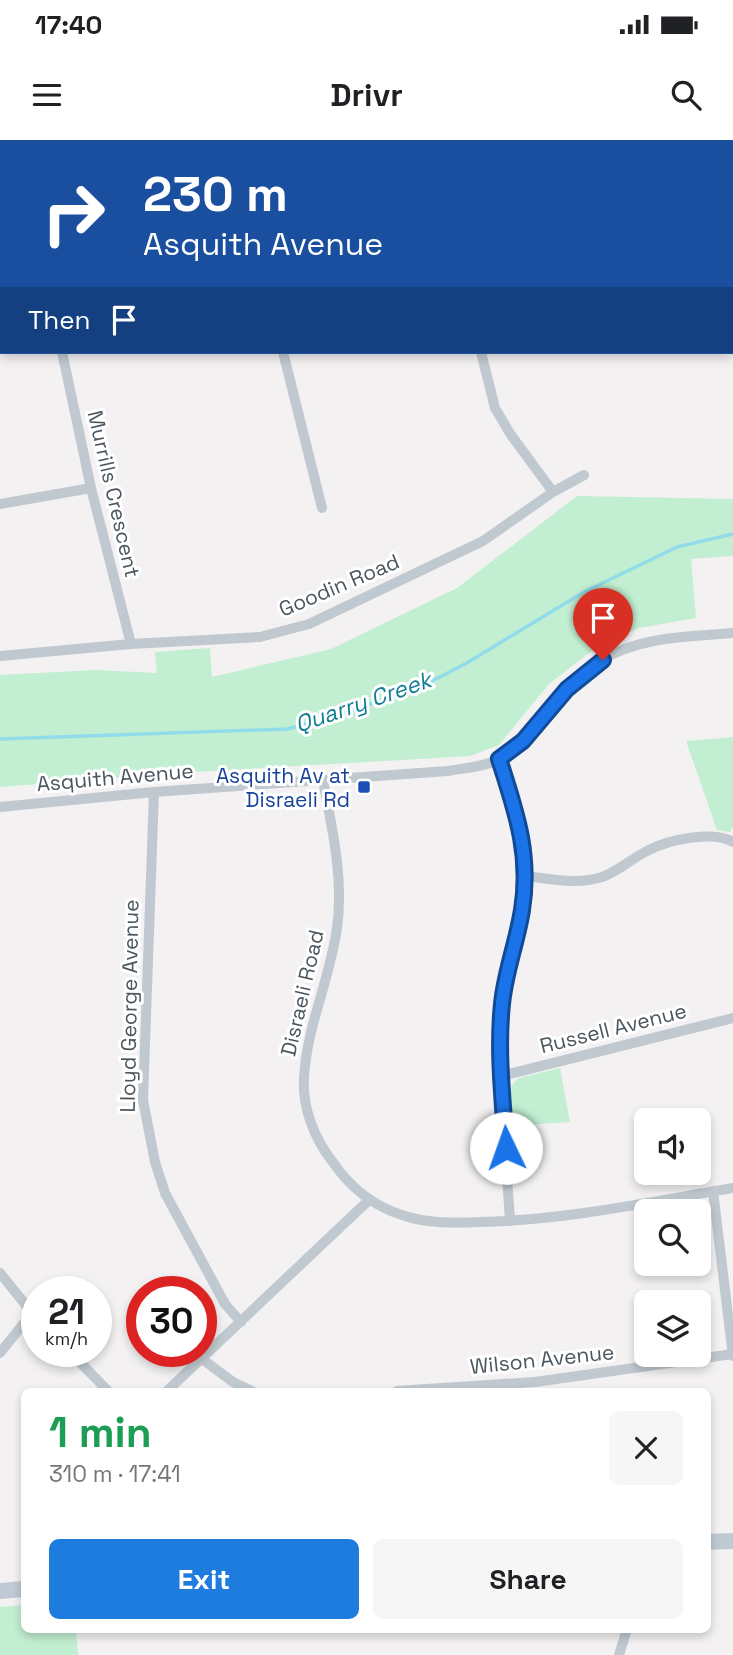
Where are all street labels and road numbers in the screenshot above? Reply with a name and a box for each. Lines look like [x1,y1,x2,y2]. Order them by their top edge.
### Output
street label: Murrills Crescent [82,408,146,580]
street label: Goodin Road [275,548,403,622]
street label: Asquith Avenue [35,757,195,797]
street label: Lloyd George Avenue [114,899,144,1113]
street label: Disraeli Road [274,927,330,1059]
street label: Russell Avenue [537,997,689,1059]
street label: Wilson Avenue [469,1338,615,1380]

